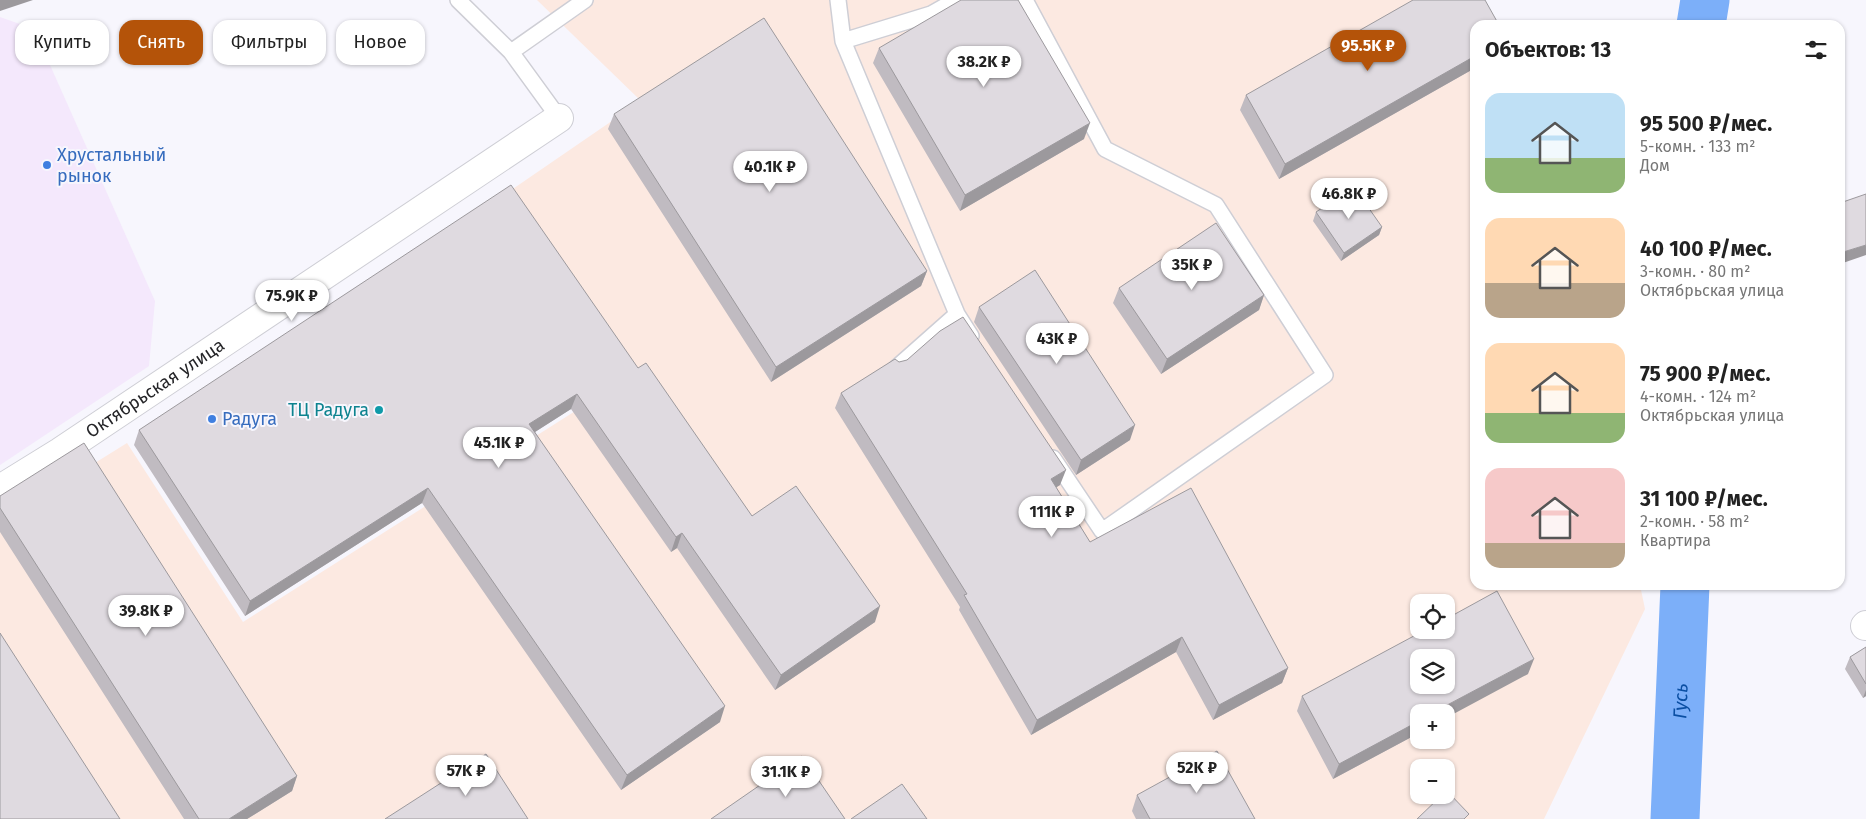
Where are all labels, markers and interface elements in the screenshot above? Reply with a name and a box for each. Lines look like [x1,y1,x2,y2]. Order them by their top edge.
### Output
chip: Купить [15,20,109,65]
chip: Снять [119,20,203,65]
chip: Фильтры [213,20,326,65]
chip: Новое [336,20,425,65]
pin: 95.5K ₽ [1322,30,1414,72]
text: 95.5K ₽ [1341,36,1395,55]
icon: filters [1802,36,1830,64]
text: Объектов: 13 [1485,37,1611,63]
pin: 38.2K ₽ [938,46,1030,88]
text: 38.2K ₽ [957,52,1011,71]
text: 95 500 ₽/мес. [1640,111,1772,137]
icon: home [1525,113,1585,173]
text: 5-комн. · 133 m² [1640,137,1756,156]
place label: Хрустальный рынок [57,144,166,187]
pin: 40.1K ₽ [724,150,816,193]
text: Дом [1640,156,1670,175]
text: 40.1K ₽ [744,157,796,176]
marker: Хрустальный рынок [41,159,53,171]
pin: 46.8K ₽ [1303,178,1395,220]
text: 46.8K ₽ [1322,184,1376,203]
text: 40 100 ₽/мес. [1640,236,1772,262]
icon: home [1525,238,1585,298]
pin: 35K ₽ [1157,248,1227,291]
text: 35K ₽ [1172,255,1212,274]
text: 3-комн. · 80 m² [1640,262,1750,281]
pin: 75.9K ₽ [246,280,338,322]
text: Октябрьская улица [1640,281,1784,300]
text: 75.9K ₽ [266,286,318,305]
pin: 43K ₽ [1022,322,1092,365]
text: 43K ₽ [1037,329,1077,348]
street label: Октябрьская улица [82,334,229,443]
text: 75 900 ₽/мес. [1640,361,1771,387]
icon: home [1525,363,1585,423]
text: 4-комн. · 124 m² [1640,387,1756,406]
place label: ТЦ Радуга [288,399,369,421]
marker: ТЦ Радуга [373,404,385,416]
text: Октябрьская улица [1640,406,1784,425]
place label: Радуга [222,408,277,430]
marker: Радуга [206,413,218,425]
pin: 45.1K ₽ [453,426,545,469]
text: 45.1K ₽ [474,433,524,452]
text: 31 100 ₽/мес. [1640,486,1768,512]
icon: home [1525,488,1585,548]
pin: 111K ₽ [1011,496,1093,538]
text: 111K ₽ [1029,502,1075,521]
text: 2-комн. · 58 m² [1640,512,1749,531]
text: Квартира [1640,531,1711,550]
pin: 39.8K ₽ [100,594,192,637]
map controls [1410,594,1455,804]
button: locate [1410,594,1455,639]
text: 39.8K ₽ [119,601,173,620]
button: layers [1410,649,1455,694]
water label: Гусь [1668,683,1692,720]
button: + [1410,704,1455,749]
pin: 52K ₽ [1162,752,1232,794]
pin: 57K ₽ [431,754,501,797]
pin: 31.1K ₽ [740,756,832,798]
text: 52K ₽ [1177,758,1217,777]
button: − [1410,759,1455,804]
text: 57K ₽ [446,761,486,780]
text: 31.1K ₽ [762,762,810,781]

